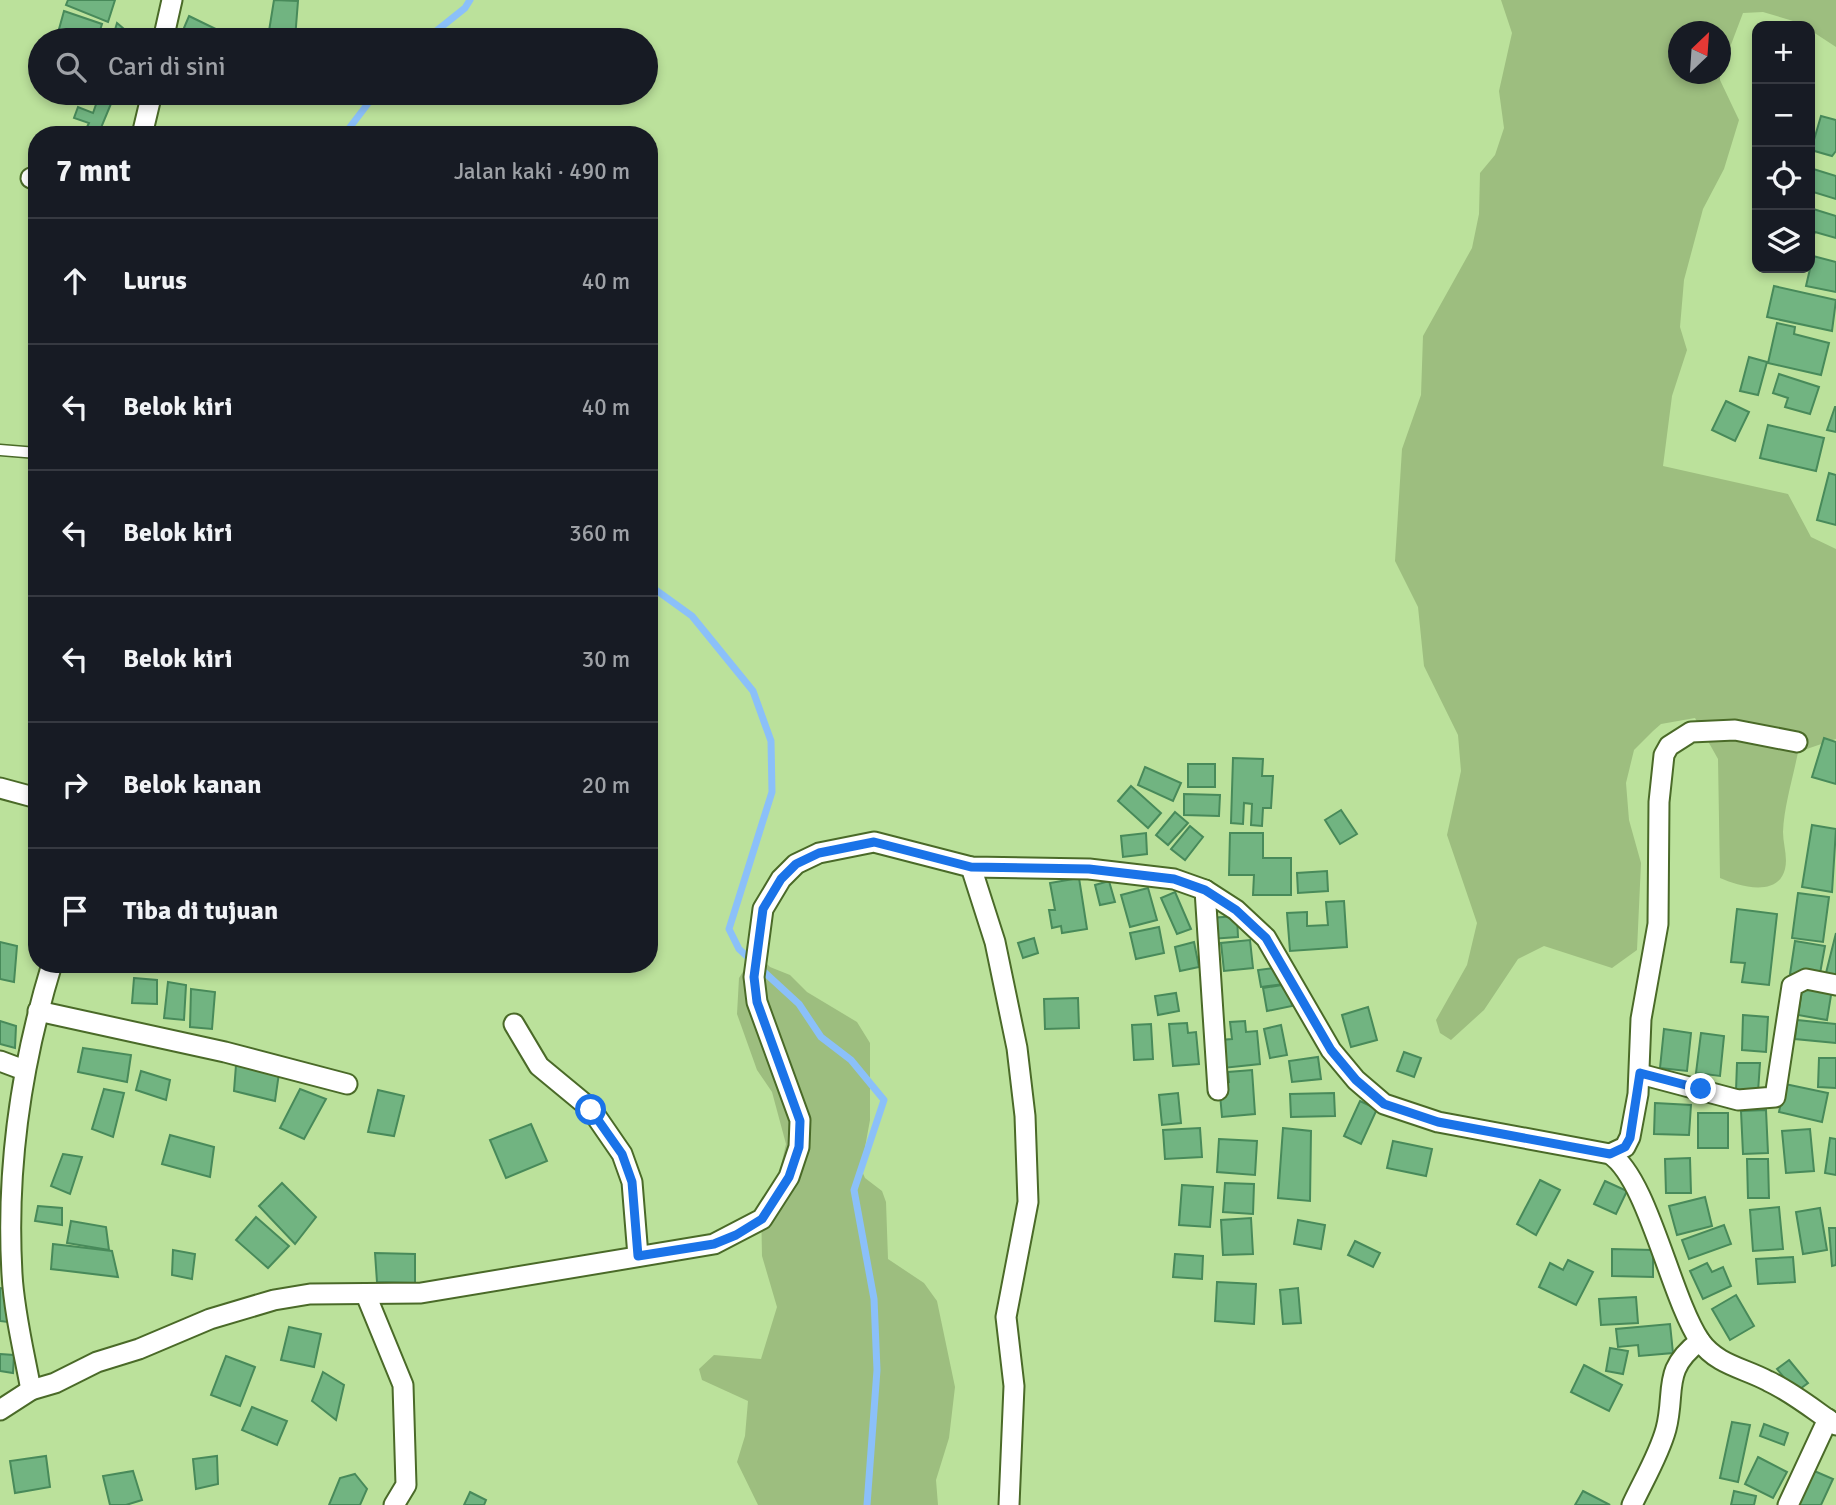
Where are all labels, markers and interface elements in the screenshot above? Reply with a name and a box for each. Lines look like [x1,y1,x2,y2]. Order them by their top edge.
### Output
north arrow [1668,21,1731,84]
map controls [1752,21,1815,273]
button: + [1752,21,1815,84]
search box [28,28,658,105]
icon: search [52,48,90,86]
text: Cari di sini [108,51,226,83]
button: − [1752,84,1815,147]
button: locate [1752,147,1815,210]
text: 7 mnt [56,153,131,190]
text: Jalan kaki · 490 m [454,157,630,186]
button: layers [1752,210,1815,273]
icon: ahead [56,262,94,300]
text: Lurus [123,265,187,297]
text: 40 m [582,267,630,296]
icon: left [56,388,94,426]
text: Belok kiri [123,391,232,423]
text: 40 m [582,393,630,422]
icon: left [56,514,94,552]
text: Belok kiri [123,517,232,549]
text: 360 m [569,519,630,548]
icon: left [56,640,94,678]
text: Belok kiri [123,643,232,675]
text: 30 m [582,645,630,674]
icon: right [56,766,94,804]
text: Belok kanan [123,769,261,801]
text: 20 m [582,771,630,800]
icon: arrive [56,892,94,930]
text: Tiba di tujuan [123,895,278,927]
route end [1685,1073,1716,1104]
route start [575,1094,606,1125]

